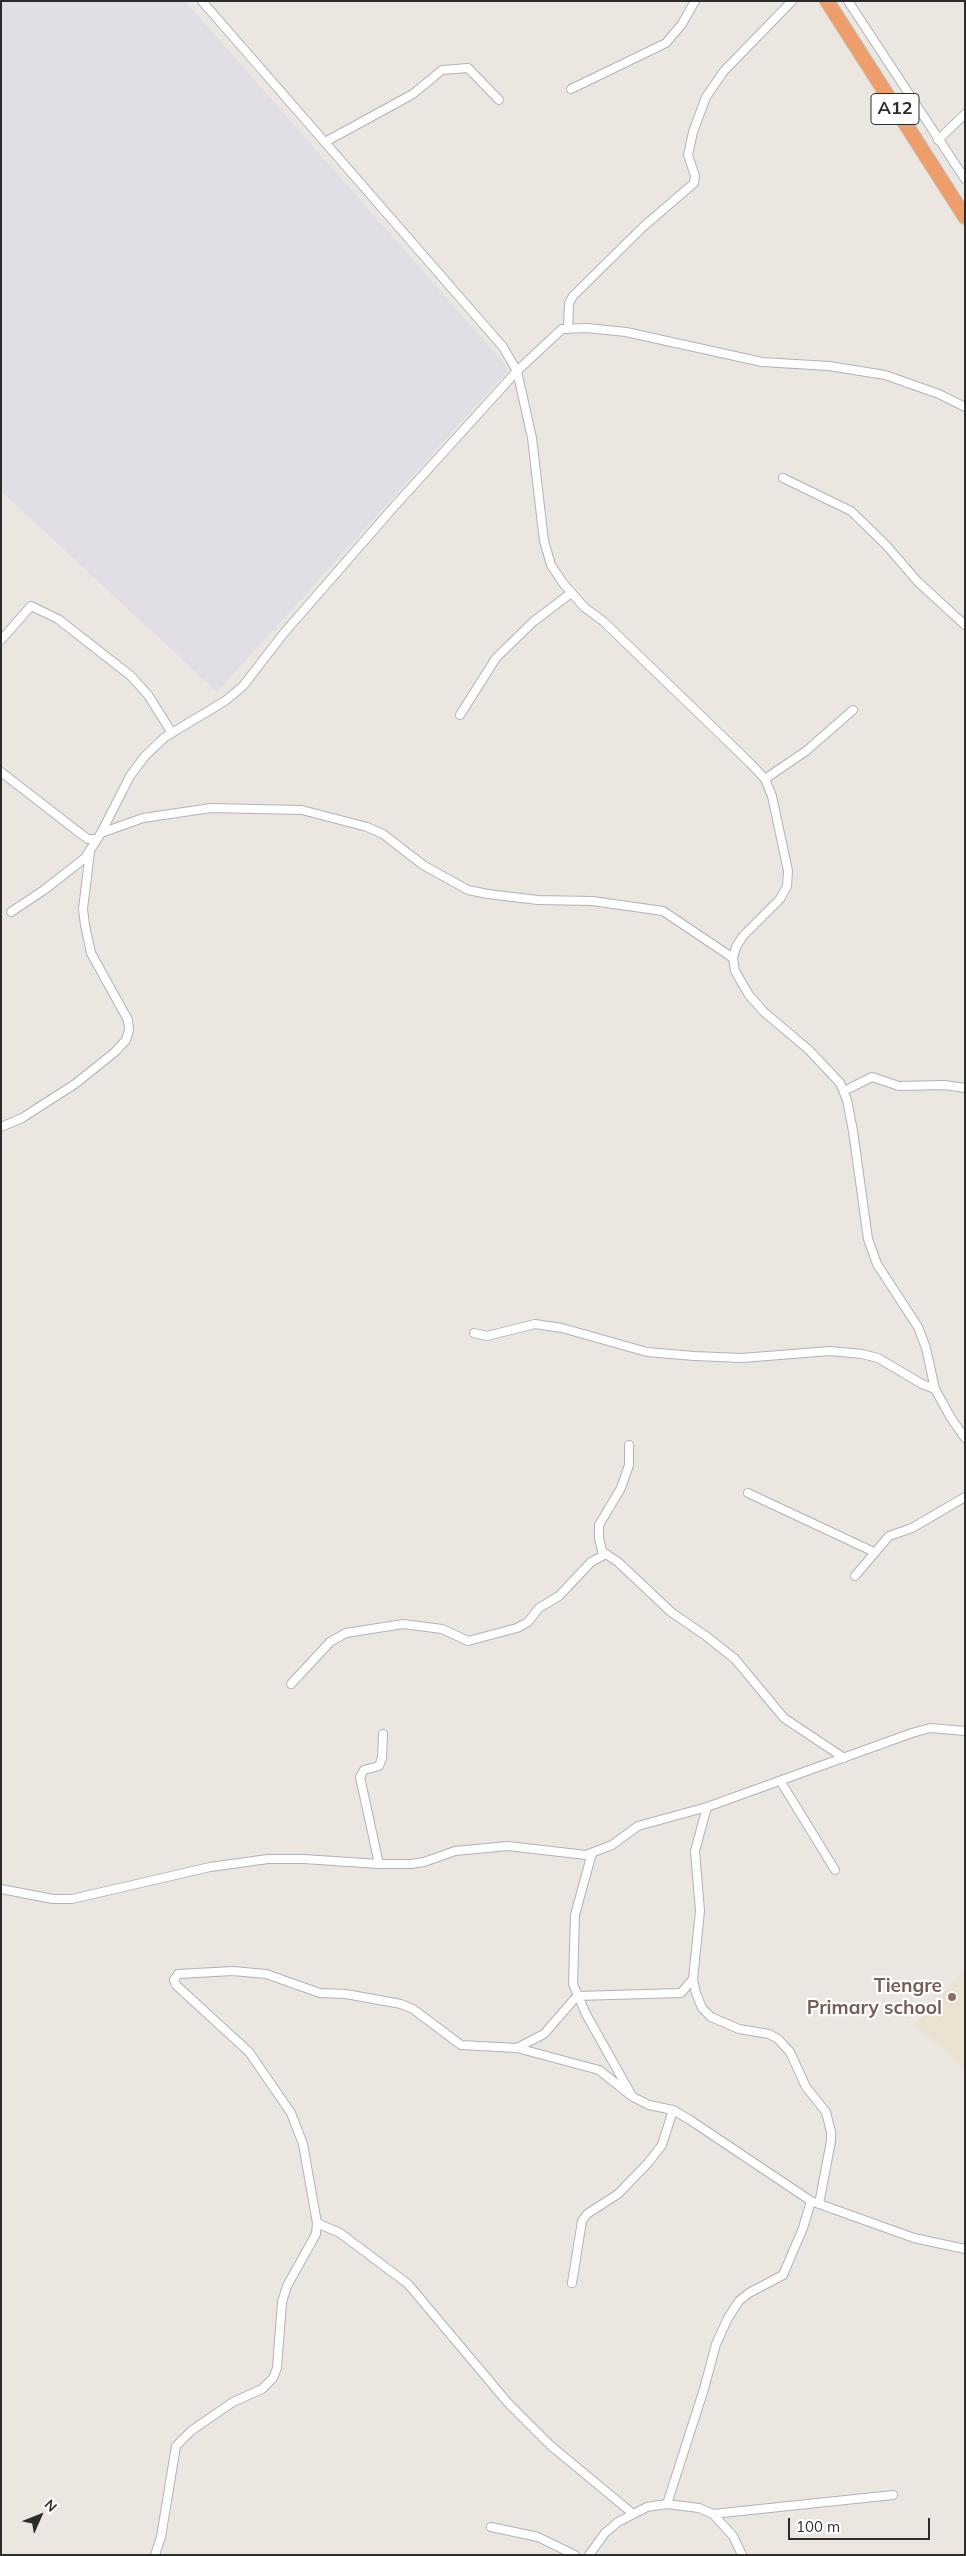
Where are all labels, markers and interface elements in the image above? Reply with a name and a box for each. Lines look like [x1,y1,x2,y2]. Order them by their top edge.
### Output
road number: A12 [871,94,919,125]
place label: Tiengre Primary school [807,1975,942,2019]
marker: Tiengre Primary school [946,1991,958,2003]
north arrow [15,2491,65,2541]
text: N [41,2496,61,2516]
scale bar [791,2508,934,2540]
text: 100 m [796,2517,840,2536]

